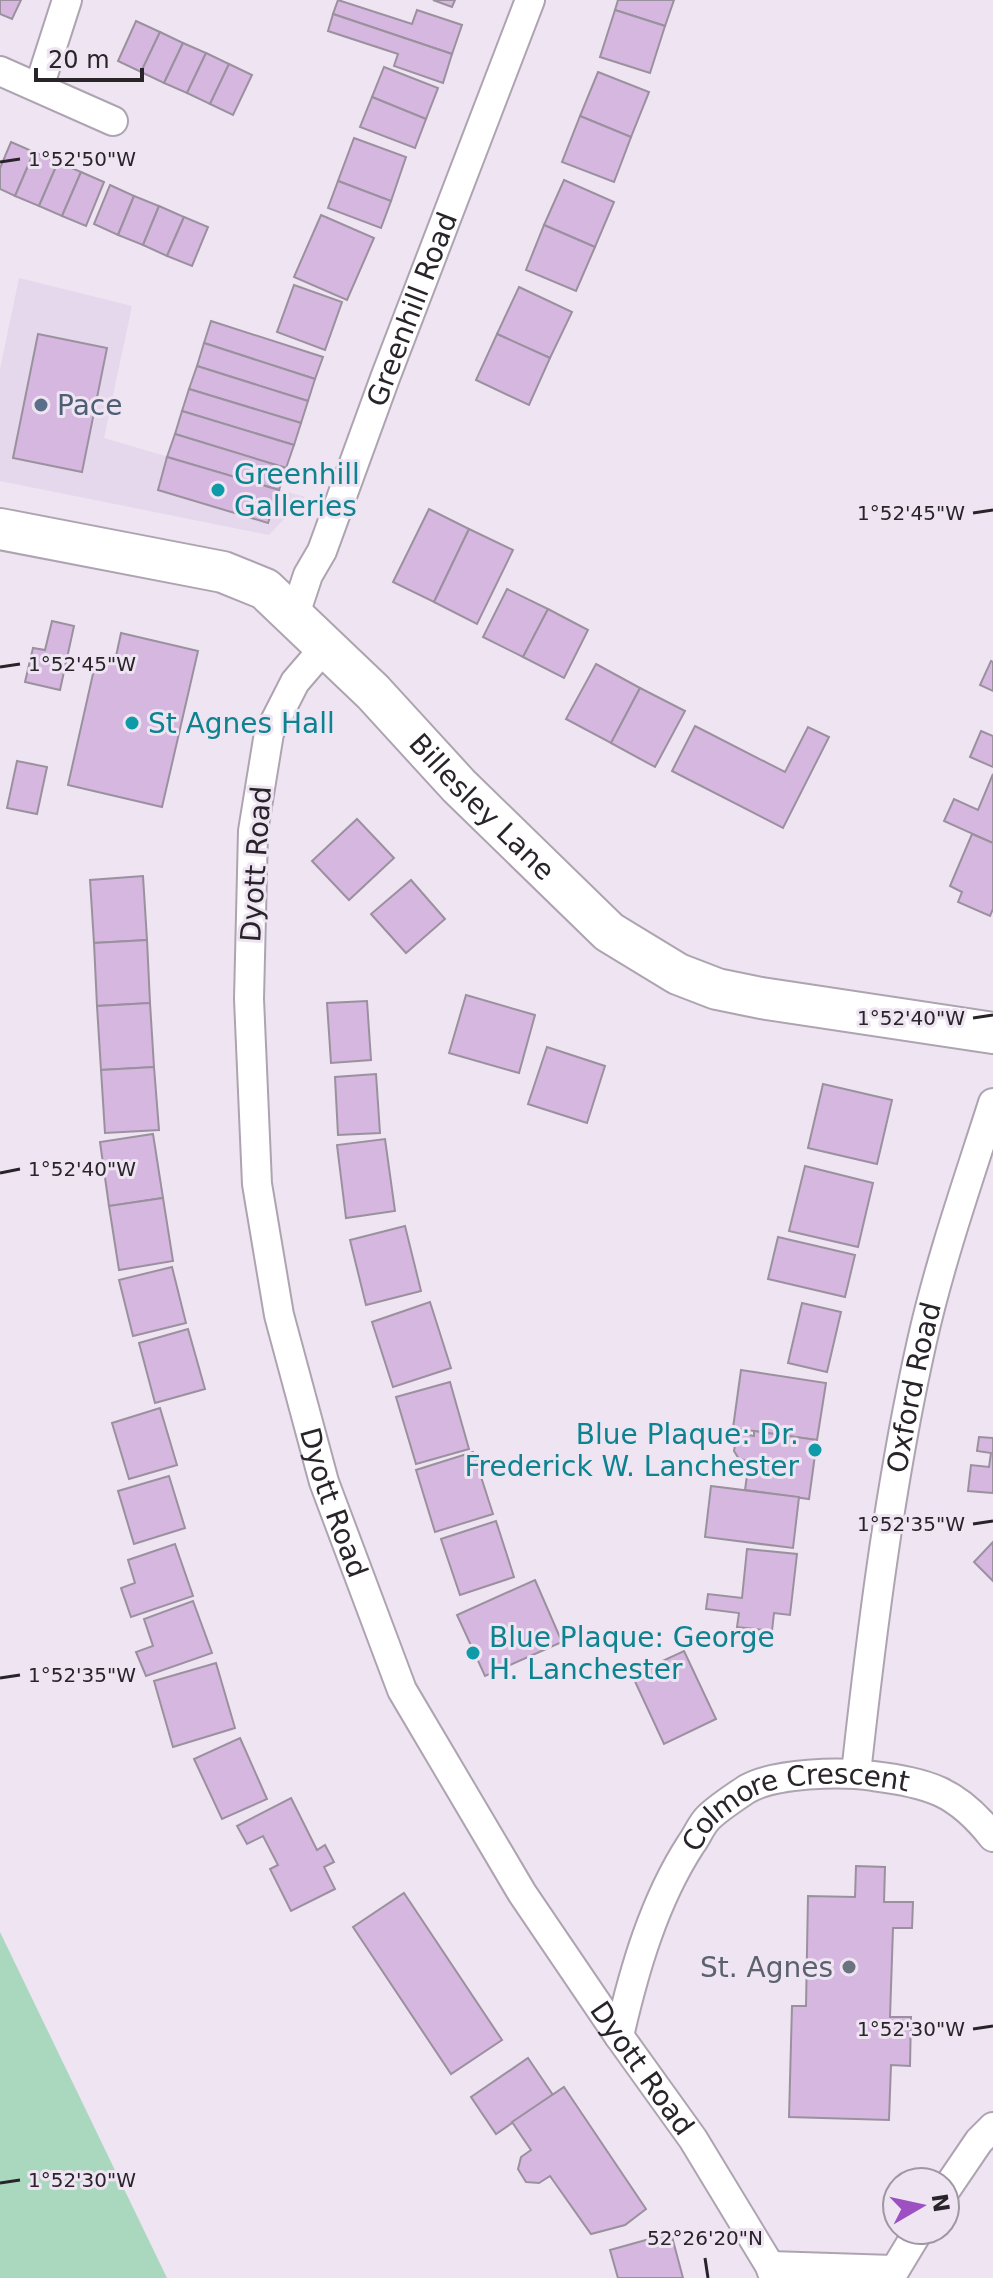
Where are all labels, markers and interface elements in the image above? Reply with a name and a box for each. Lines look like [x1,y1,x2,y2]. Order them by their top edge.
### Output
scale bar [36,32,142,82]
text: 20 m [48,46,110,74]
text: 1°52'50"W [28,147,136,171]
street label: Greenhill Road [360,207,464,411]
place label: Pace [57,389,122,422]
marker: Pace [32,396,50,414]
place label: Greenhill Galleries [234,458,360,523]
marker: Greenhill Galleries [209,481,227,499]
text: 1°52'45"W [857,501,965,525]
text: 1°52'45"W [28,652,136,676]
place label: St Agnes Hall [148,707,335,740]
marker: St Agnes Hall [123,714,141,732]
street label: Billesley Lane [403,727,562,887]
street label: Dyott Road [234,785,278,943]
text: 1°52'40"W [857,1006,965,1030]
text: 1°52'40"W [28,1157,136,1181]
street label: Oxford Road [880,1298,947,1475]
place label: Blue Plaque: Dr. Frederick W. Lanchester [465,1418,799,1483]
street label: Dyott Road [294,1424,375,1582]
marker: Blue Plaque: Dr. Frederick W. Lanchester [806,1441,824,1459]
text: 1°52'35"W [857,1512,965,1536]
place label: Blue Plaque: George H. Lanchester [489,1621,775,1686]
marker: Blue Plaque: George H. Lanchester [464,1644,482,1662]
text: 1°52'35"W [28,1663,136,1687]
street label: Colmore Crescent [674,1757,913,1857]
place label: St. Agnes [700,1951,833,1984]
marker: St. Agnes [840,1958,858,1976]
street label: Dyott Road [584,1995,701,2141]
text: 1°52'30"W [857,2017,965,2041]
north arrow [881,2166,961,2246]
text: 1°52'30"W [28,2168,136,2192]
text: N [926,2192,954,2214]
text: 52°26'20"N [647,2226,763,2250]

